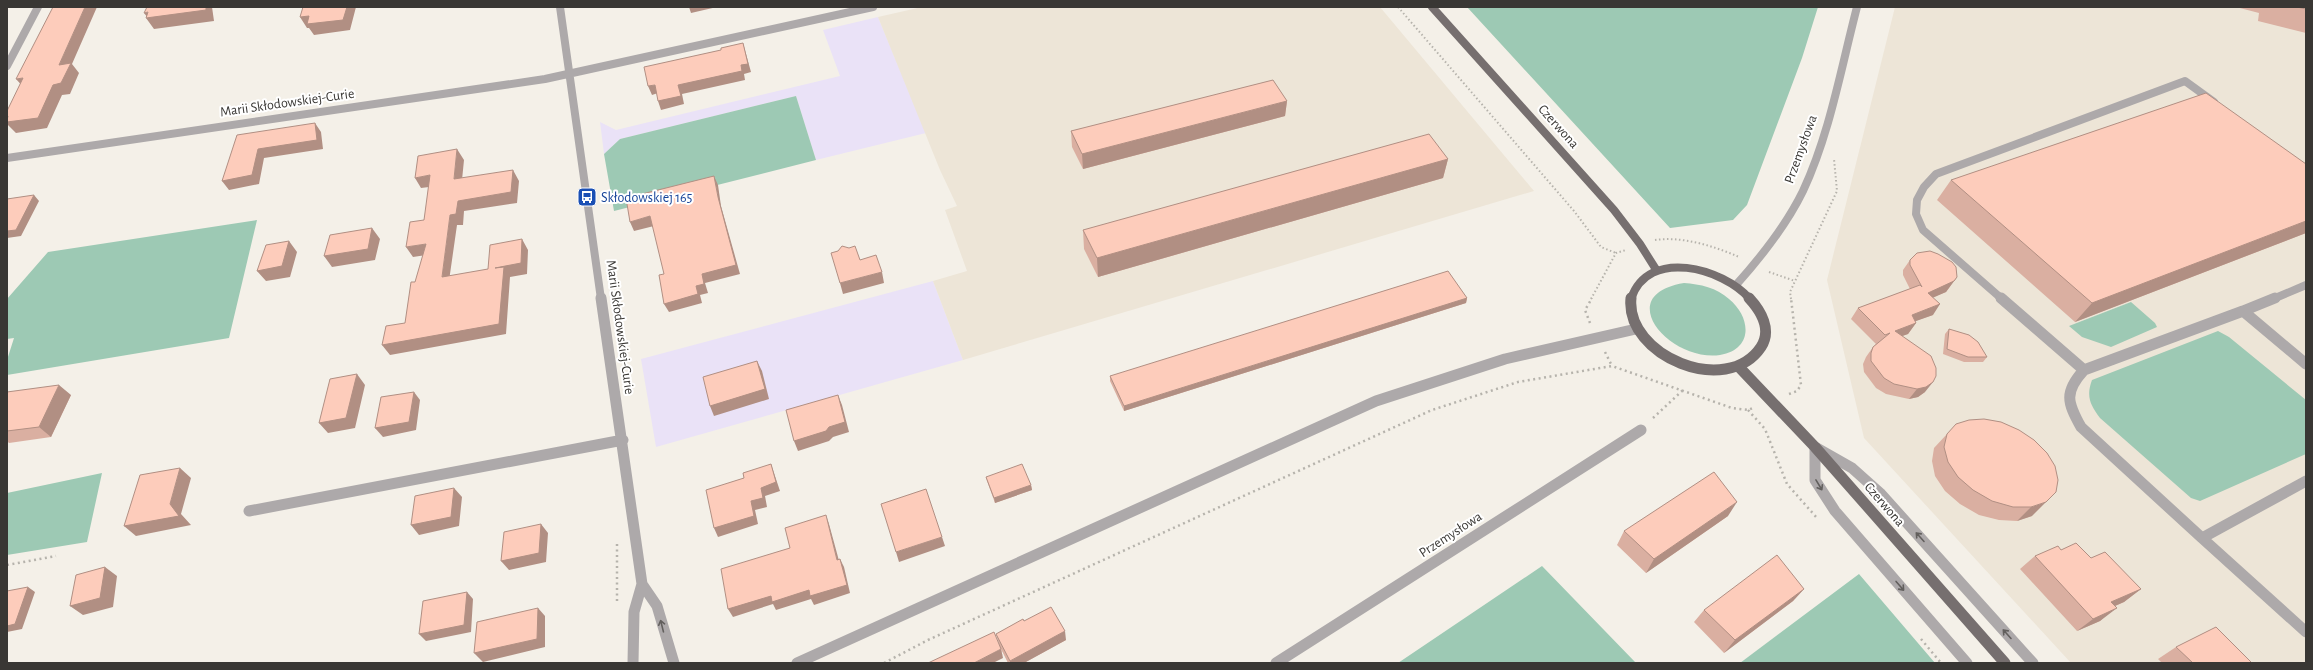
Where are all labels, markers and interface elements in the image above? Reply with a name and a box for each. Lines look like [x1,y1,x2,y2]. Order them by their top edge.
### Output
street label: Marii Skłodowskiej-Curie [219,87,355,119]
street label: Czerwona [1535,102,1582,152]
street label: Przemysłowa [1782,113,1820,185]
bus stop icon: Skłodowskiej 165 [576,186,598,208]
place label: Skłodowskiej 165 [601,191,693,205]
street label: Marii Skłodowskiej-Curie [604,259,636,395]
one-way arrow [1815,479,1823,490]
street label: Czerwona [1861,480,1907,530]
street label: Przemysłowa [1417,509,1485,560]
one-way arrow [1916,532,1925,543]
one-way arrow [1896,581,1905,592]
one-way arrow [657,620,665,633]
one-way arrow [2003,629,2012,639]

